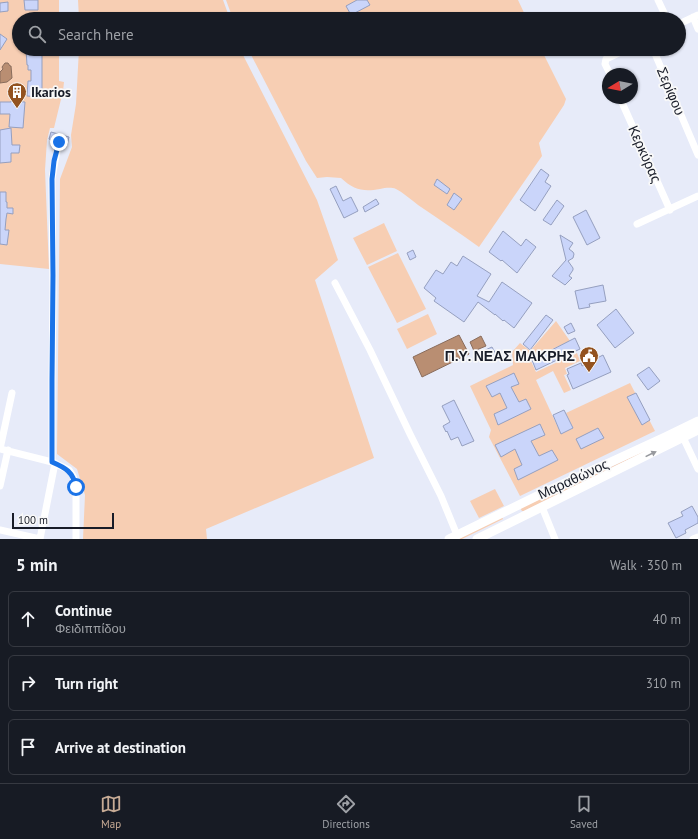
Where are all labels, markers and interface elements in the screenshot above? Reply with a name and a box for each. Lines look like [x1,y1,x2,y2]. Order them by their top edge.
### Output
search box [12,12,686,56]
icon: search [26,23,48,45]
text: Search here [58,25,134,44]
street label: Σερίφου [653,64,689,118]
north arrow [602,68,638,104]
building icon: Ikarios [6,81,28,109]
place label: Ikarios [31,83,71,101]
street label: Κερκύρας [624,122,666,186]
route end [50,133,68,151]
public building icon: Π.Υ. ΝΕΑΣ ΜΑΚΡΗΣ [578,345,600,373]
place label: Π.Υ. ΝΕΑΣ ΜΑΚΡΗΣ [445,347,575,365]
one-way arrow [645,451,656,457]
street label: Μαραθώνος [535,455,611,503]
route start [67,478,85,496]
scale bar [12,511,114,530]
text: 100 m [18,513,48,527]
text: 5 min [16,554,57,576]
text: Walk · 350 m [610,557,682,574]
text: Continue [55,601,112,620]
icon: ahead [17,608,39,630]
text: 40 m [653,611,681,628]
text: Φειδιππίδου [55,620,126,637]
icon: right [17,672,39,694]
text: Turn right [55,674,118,693]
text: 310 m [646,675,681,692]
icon: arrive [17,736,39,758]
text: Arrive at destination [55,738,186,757]
tab: Map [100,793,122,831]
tab: Directions [322,793,370,831]
tab: Saved [570,793,598,831]

